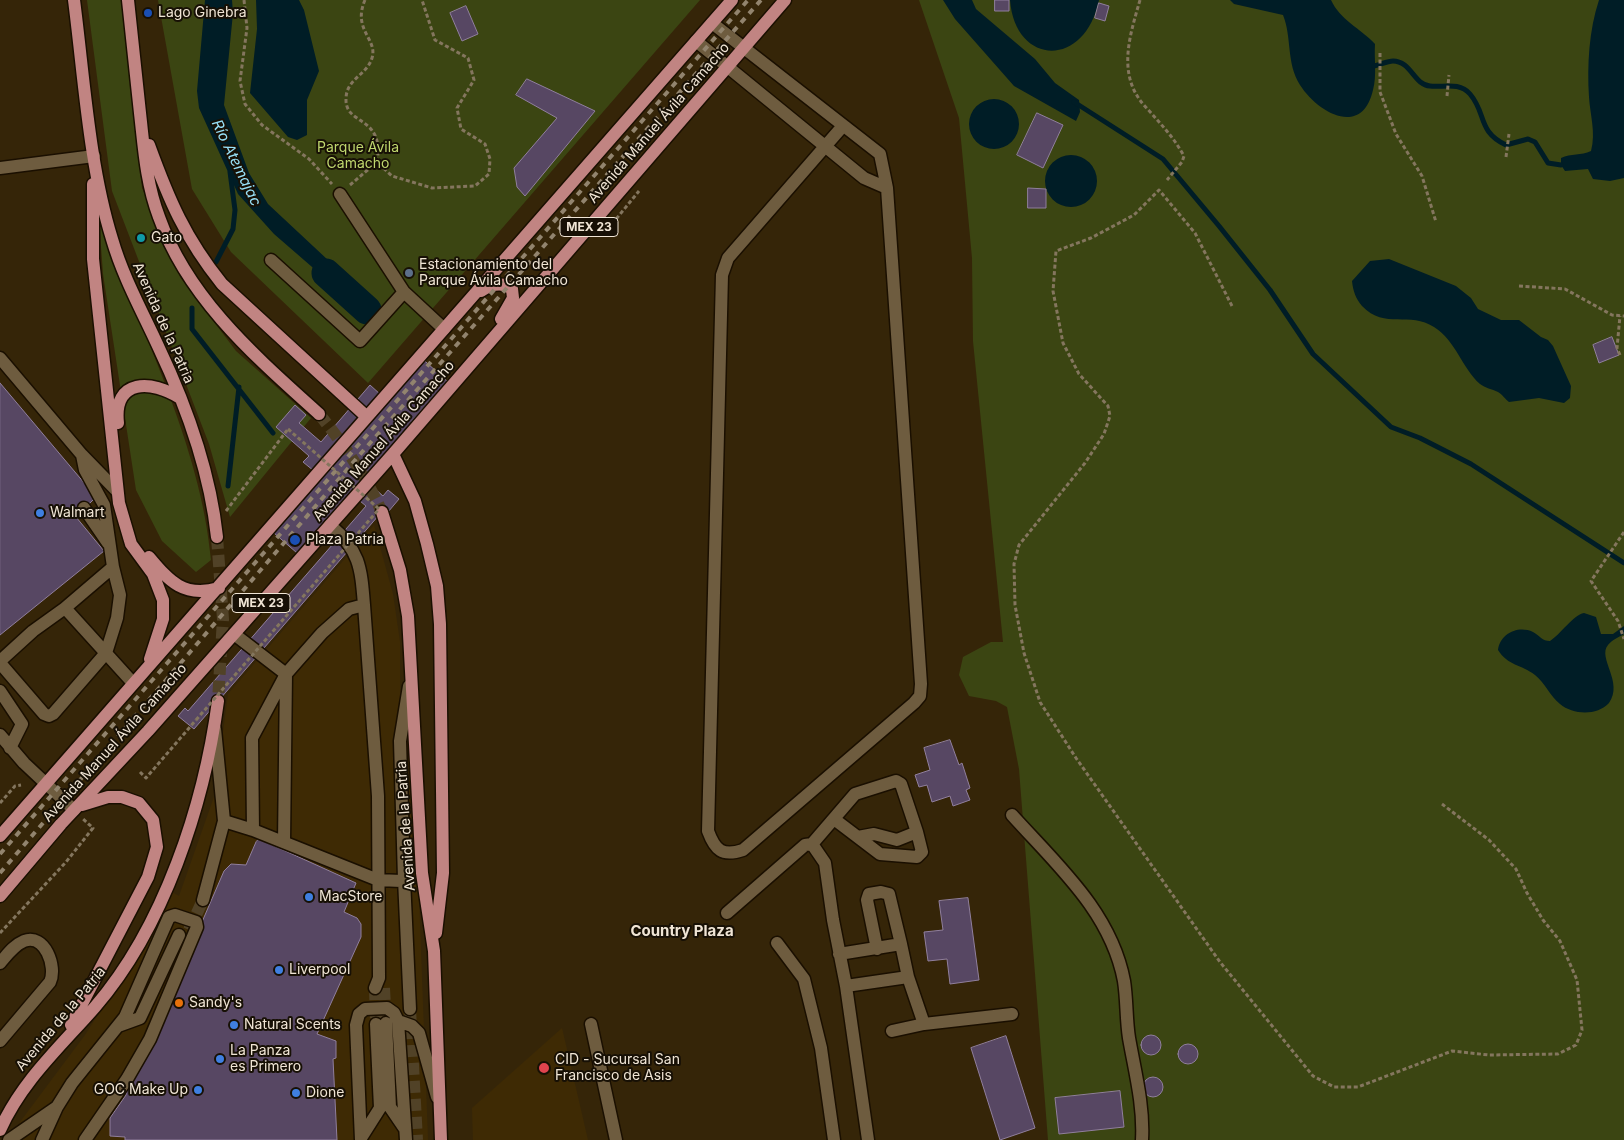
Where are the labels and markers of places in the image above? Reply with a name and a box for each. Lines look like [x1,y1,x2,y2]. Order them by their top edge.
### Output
place label: Lago Ginebra [158,5,247,21]
marker: Lago Ginebra [142,7,154,19]
place label: Gato [151,230,182,246]
marker: Gato [135,232,147,244]
place label: Estacionamiento del Parque Ávila Camacho [419,257,568,290]
marker: Estacionamiento del Parque Ávila Camacho [403,267,415,279]
place label: Walmart [50,505,105,521]
marker: Walmart [34,507,46,519]
place label: Plaza Patria [306,532,384,548]
marker: Plaza Patria [288,533,302,547]
place label: MacStore [319,889,383,905]
marker: MacStore [303,891,315,903]
place label: Liverpool [289,962,350,978]
marker: Liverpool [273,964,285,976]
place label: Sandy's [189,995,242,1011]
marker: Sandy's [173,997,185,1009]
place label: Natural Scents [244,1017,341,1033]
marker: Natural Scents [228,1019,240,1031]
place label: La Panza es Primero [230,1043,301,1076]
place label: CID - Sucursal San Francisco de Asis [555,1052,680,1084]
marker: La Panza es Primero [214,1053,226,1065]
marker: CID - Sucursal San Francisco de Asis [537,1061,551,1075]
place label: GOC Make Up [94,1082,188,1098]
marker: GOC Make Up [192,1084,204,1096]
place label: Dione [306,1085,344,1101]
marker: Dione [290,1087,302,1099]

